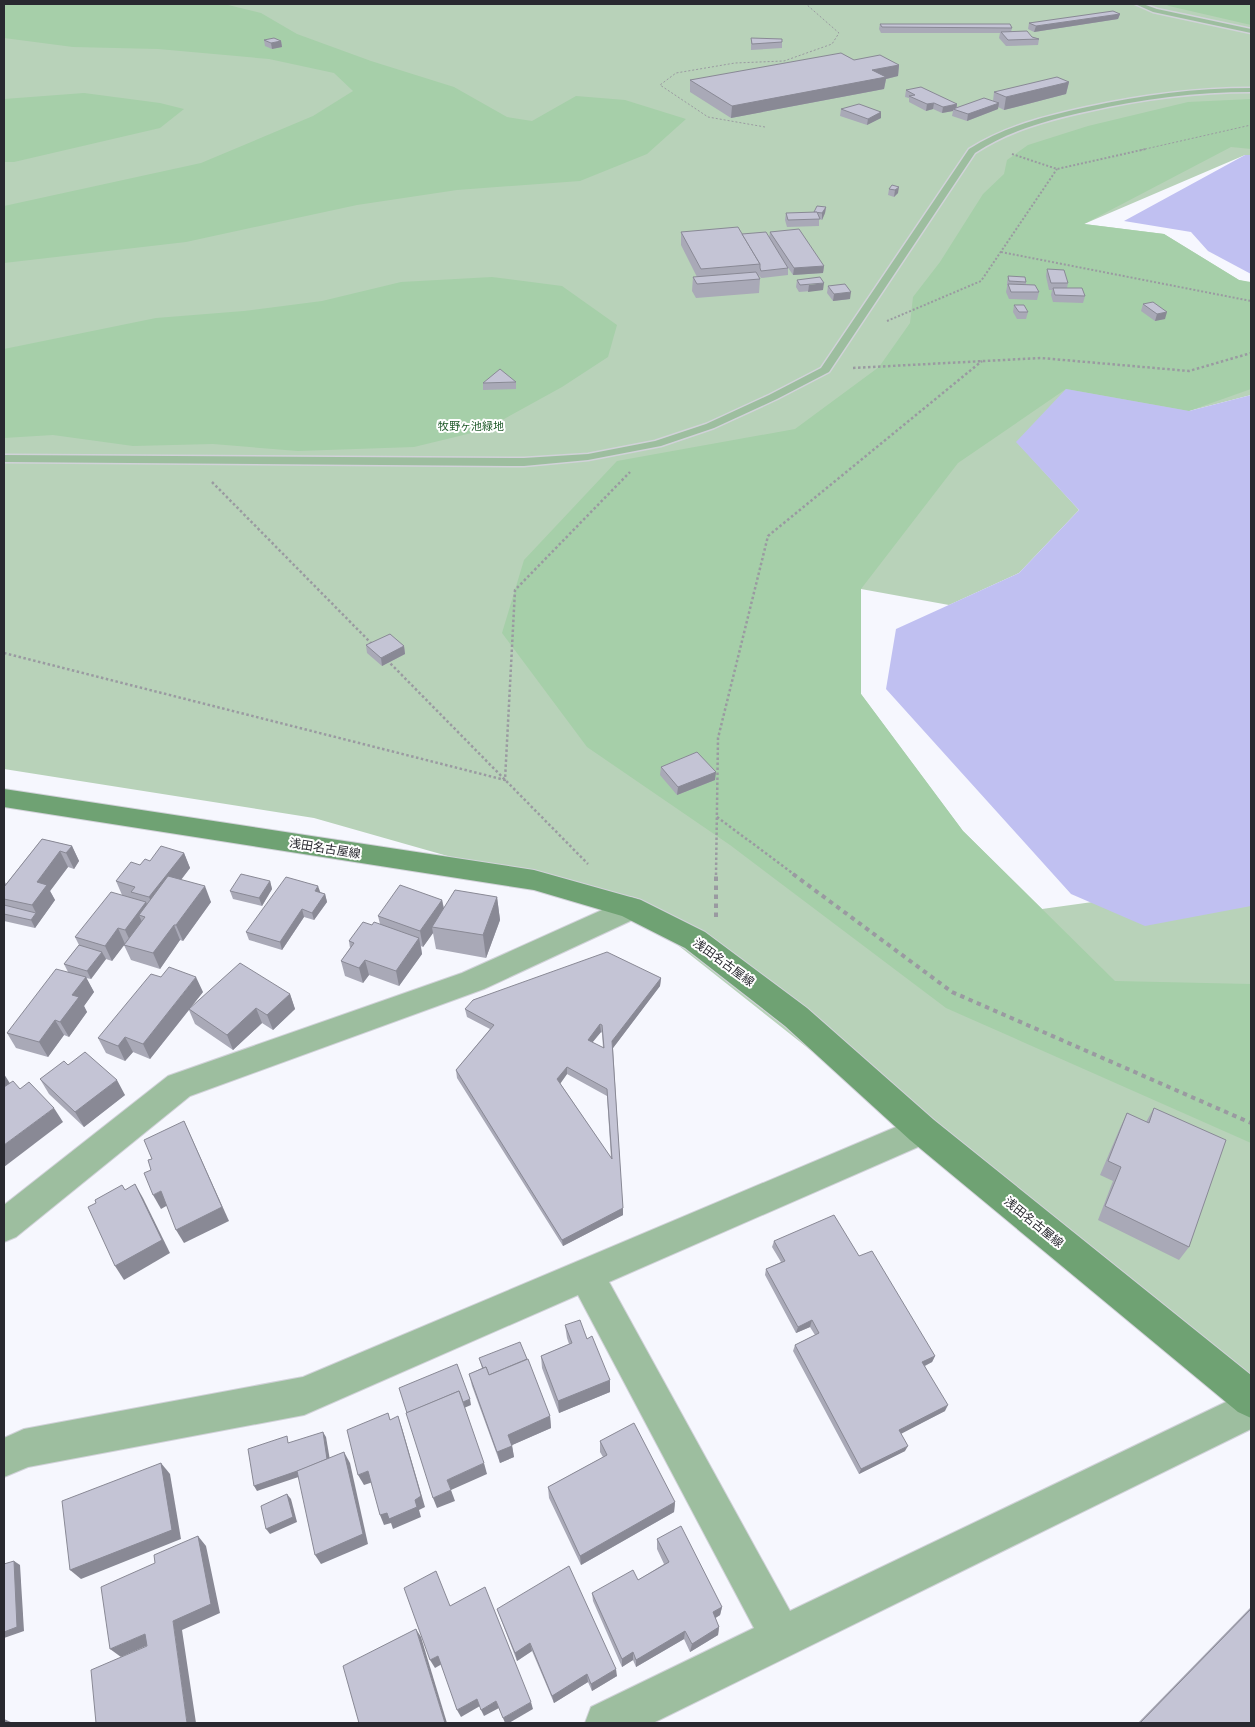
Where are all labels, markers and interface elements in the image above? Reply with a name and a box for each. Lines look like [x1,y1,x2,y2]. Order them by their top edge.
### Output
park label: 牧野ヶ池緑地 [438,418,504,433]
street label: 浅田名古屋線 [288,834,362,862]
street label: 浅田名古屋線 [690,934,758,990]
street label: 浅田名古屋線 [1001,1193,1067,1251]

